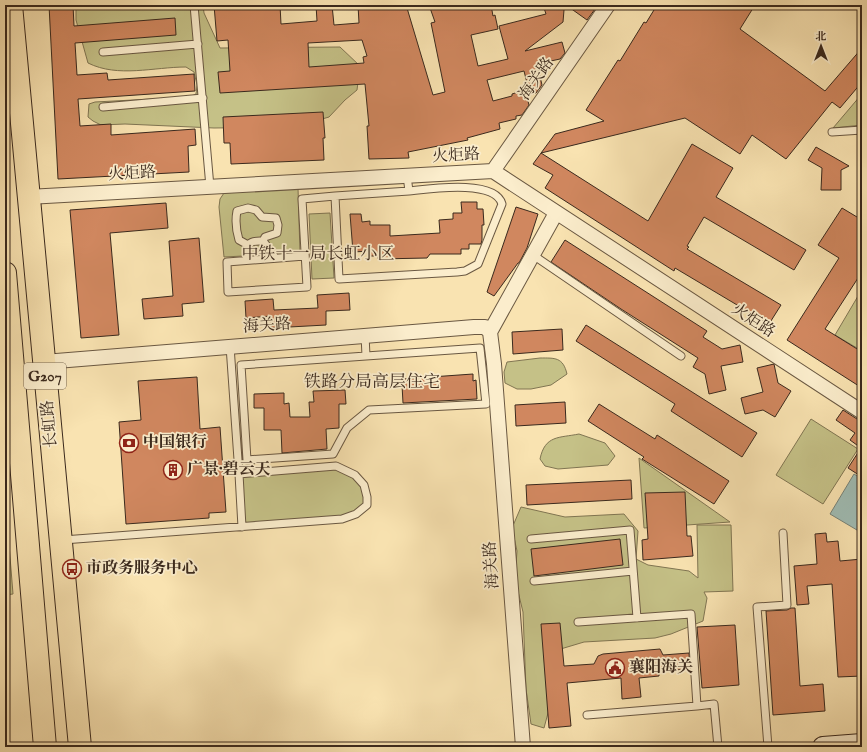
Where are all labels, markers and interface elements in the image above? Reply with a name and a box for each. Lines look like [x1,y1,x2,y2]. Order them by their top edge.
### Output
north arrow [801,26,841,66]
text: 北 [816,30,827,44]
street label: 海关路 [515,54,559,104]
street label: 火炬路 [432,145,480,167]
street label: 火炬路 [108,163,156,185]
district label: 中铁十一局长虹小区 [242,244,395,265]
street label: 火炬路 [727,300,779,342]
street label: 海关路 [242,314,292,338]
road number: G207 [24,363,66,389]
district label: 铁路分局高层住宅 [304,372,440,393]
street label: 长虹路 [38,399,62,449]
bank icon: 中国银行 [118,432,140,454]
place label: 中国银行 [143,433,207,453]
building icon: 广景·碧云天 [162,459,184,481]
place label: 广景·碧云天 [187,460,271,480]
street label: 海关路 [480,540,504,590]
bus stop icon: 市政务服务中心 [61,558,83,580]
place label: 市政务服务中心 [86,558,198,579]
public building icon: 襄阳海关 [604,657,626,679]
place label: 襄阳海关 [629,657,693,678]

